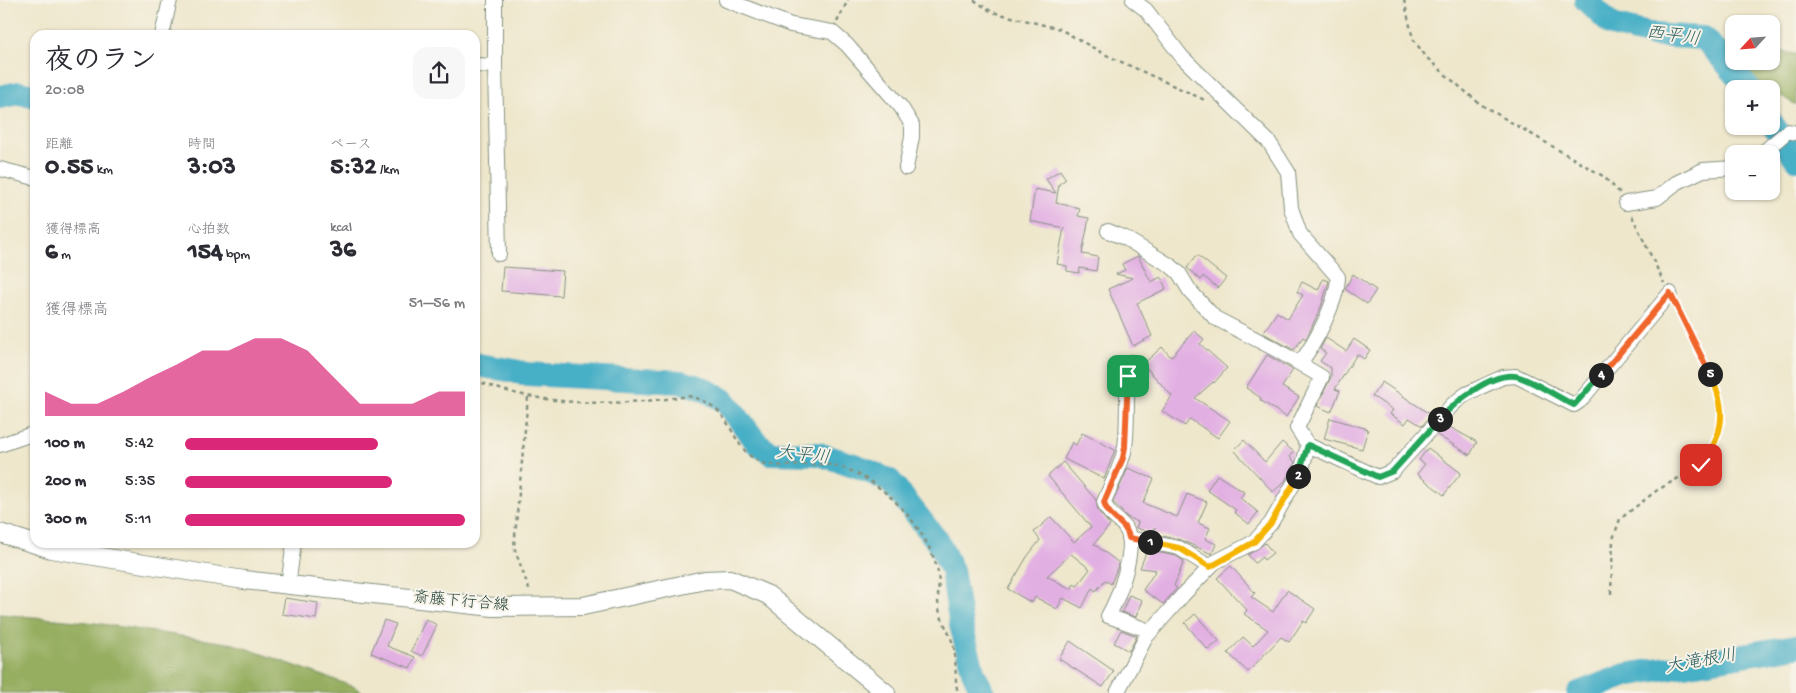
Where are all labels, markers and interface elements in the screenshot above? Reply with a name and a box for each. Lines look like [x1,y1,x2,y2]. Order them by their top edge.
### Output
north arrow [1725,15,1780,70]
map controls [1725,15,1780,200]
water label: 西平川 [1645,23,1701,51]
text: 夜のラン [45,46,157,79]
button: share [413,47,465,99]
button: + [1725,80,1780,135]
text: 20:08 [45,82,85,101]
text: 距離 [45,137,73,154]
text: 時間 [188,137,216,154]
text: ペース [330,137,372,154]
button: − [1725,145,1780,200]
text: 0.55 [45,154,93,183]
text: 3:03 [188,154,236,183]
text: 5:32 [330,154,377,183]
text: km [93,162,113,179]
text: /km [377,162,399,179]
text: kcal [330,220,352,237]
text: 獲得標高 [45,222,101,239]
text: 心拍数 [188,222,230,239]
text: 36 [330,237,356,266]
text: 6 [45,239,58,268]
text: 154 [188,239,223,268]
text: m [58,247,71,264]
text: bpm [223,247,250,264]
text: 51–56 m [409,295,465,314]
text: 獲得標高 [45,302,109,321]
pin [1107,355,1149,397]
icon: arrive [1114,362,1142,390]
pin: 4 [1588,362,1614,388]
pin: 5 [1698,362,1722,386]
text: 5 [1707,366,1714,383]
text: 4 [1598,367,1605,384]
pin: 3 [1428,406,1452,432]
text: 3 [1437,411,1444,428]
text: 100 m [45,435,85,454]
text: 5:42 [125,435,154,454]
water label: 大平川 [775,442,831,470]
pin [1680,444,1722,486]
icon: check [1687,451,1715,479]
pin: 2 [1286,464,1310,488]
text: 2 [1295,468,1302,485]
text: 200 m [45,473,86,492]
text: 5:35 [125,473,155,492]
text: 300 m [45,511,87,530]
text: 5:11 [125,511,151,530]
pin: 1 [1138,530,1162,554]
text: 1 [1148,534,1153,551]
street label: 斎藤下行合線 [412,587,510,617]
water label: 大滝根川 [1664,644,1738,679]

